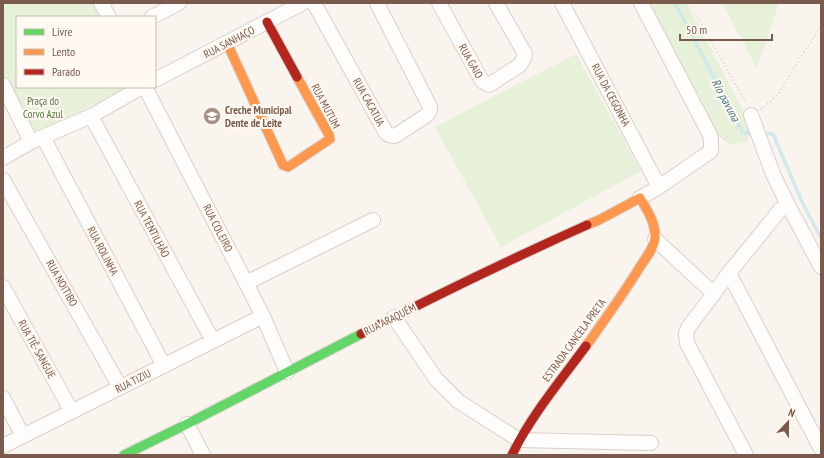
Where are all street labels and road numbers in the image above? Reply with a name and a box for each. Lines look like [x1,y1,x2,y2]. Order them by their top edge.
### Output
street label: RUA SANHAÇO [201,23,257,61]
street label: RUA GAIO [456,41,486,81]
street label: RUA DA CEGONHA [589,61,634,130]
street label: RUA CACATUA [350,75,388,129]
street label: RUA MUTUM [308,81,344,131]
street label: RUA TENTILHÃO [131,198,173,260]
street label: RUA COLEIRO [200,202,236,254]
street label: RUA ROLINHA [84,224,122,279]
street label: RUA NOITIBO [43,257,81,309]
street label: ESTRADA CANCELA PRETA [539,295,609,384]
street label: RUA ARAQUÉM [362,300,418,338]
street label: RUA TIÊ-SANGUE [15,317,59,381]
street label: RUA TIZIU [113,366,154,396]

